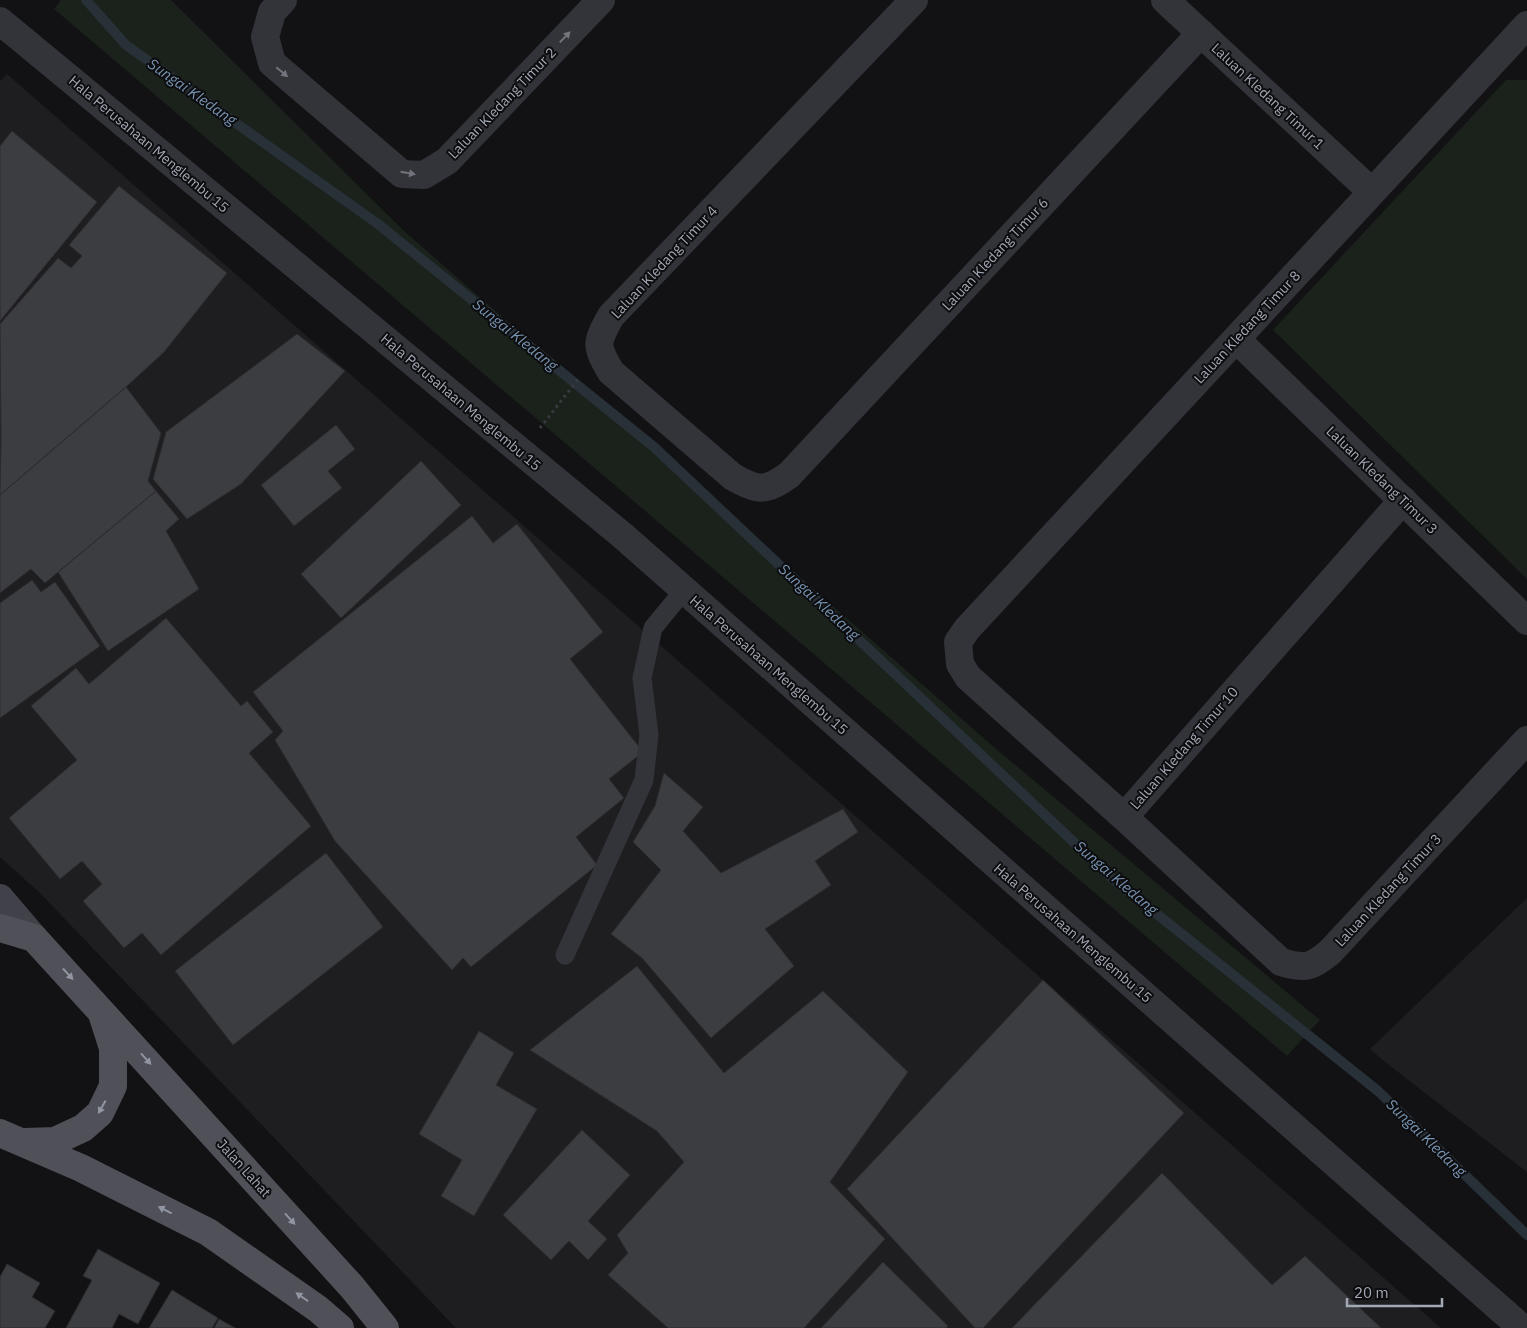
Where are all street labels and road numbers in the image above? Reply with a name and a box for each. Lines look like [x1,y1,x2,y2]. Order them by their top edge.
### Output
street label: Laluan Kledang Timur 1 [1208,39,1328,153]
street label: Laluan Kledang Timur 2 [444,43,560,163]
street label: Hala Perusahaan Menglembu 15 [65,72,233,216]
street label: Laluan Kledang Timur 6 [938,194,1052,314]
street label: Laluan Kledang Timur 4 [607,202,721,322]
street label: Laluan Kledang Timur 8 [1190,267,1304,387]
street label: Hala Perusahaan Menglembu 15 [377,330,545,474]
street label: Laluan Kledang Timur 3 [1322,422,1442,538]
street label: Hala Perusahaan Menglembu 15 [686,591,852,739]
street label: Laluan Kledang Timur 10 [1126,683,1242,813]
street label: Laluan Kledang Timur 3 [1331,830,1445,950]
street label: Hala Perusahaan Menglembu 15 [990,859,1156,1007]
street label: Jalan Lahat [213,1135,275,1201]

